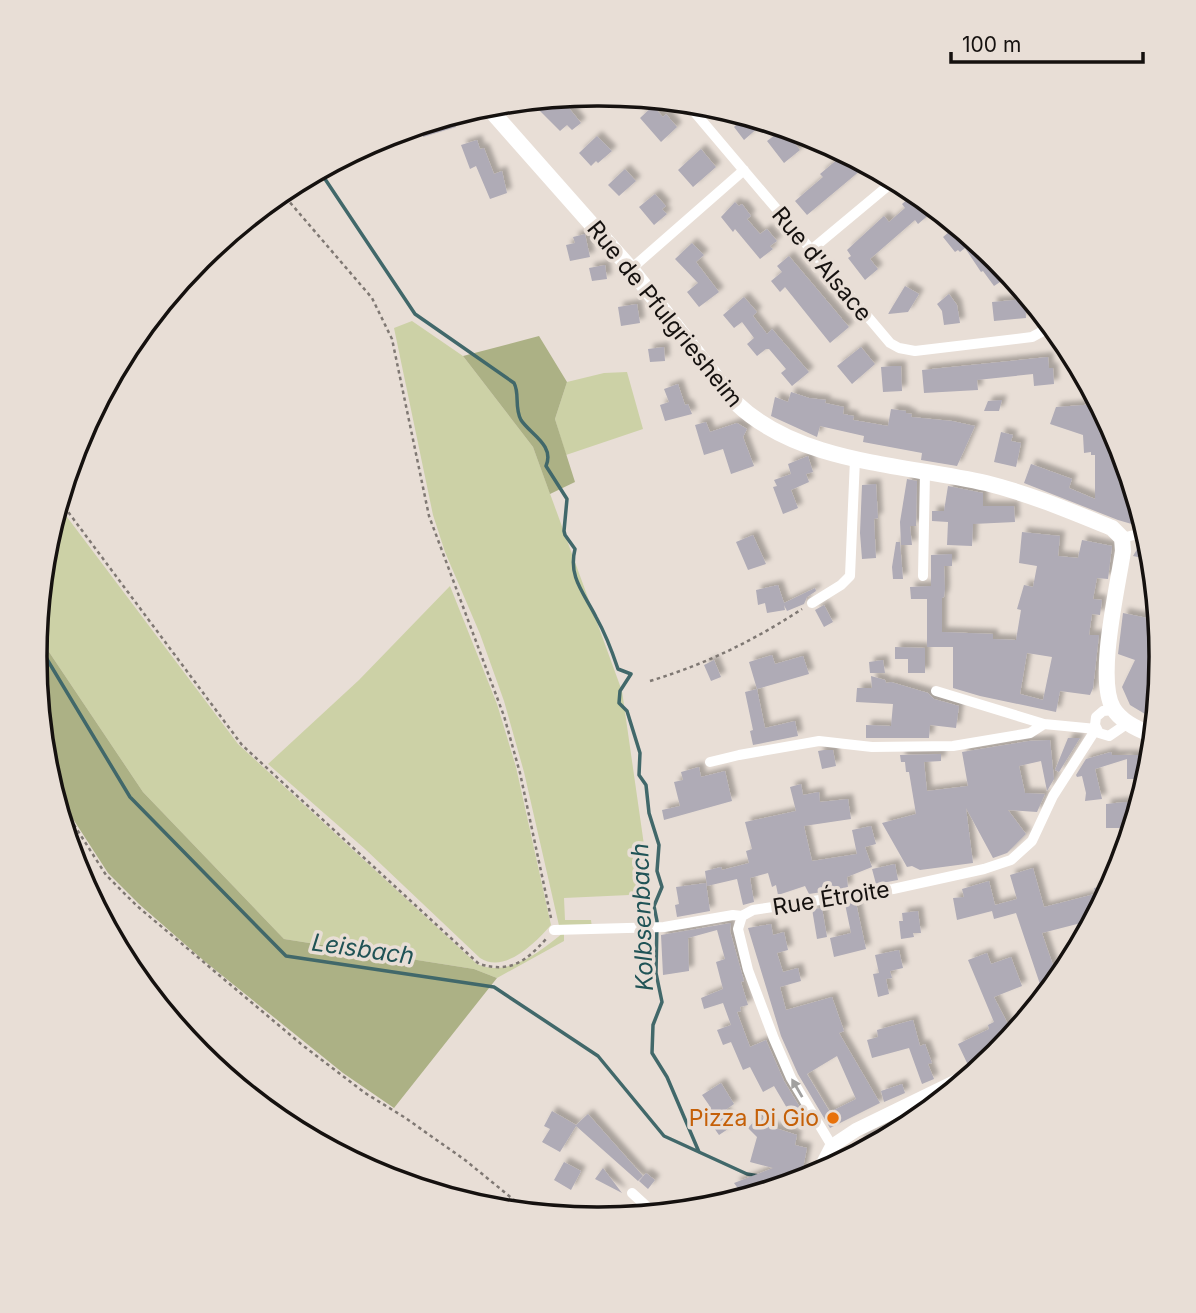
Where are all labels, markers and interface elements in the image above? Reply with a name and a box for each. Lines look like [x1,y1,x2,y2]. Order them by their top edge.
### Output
scale bar [951,21,1144,65]
text: 100 m [962,32,1021,57]
street label: Rue d'Alsace [766,201,878,327]
street label: Rue de Pfulgriesheim [581,215,749,413]
water label: Kolbsenbach [625,842,659,992]
street label: Rue Étroite [771,875,891,921]
water label: Leisbach [310,927,416,971]
one-way arrow [791,1078,803,1097]
place label: Pizza Di Gio [689,1104,819,1132]
marker: Pizza Di Gio [825,1110,841,1126]

